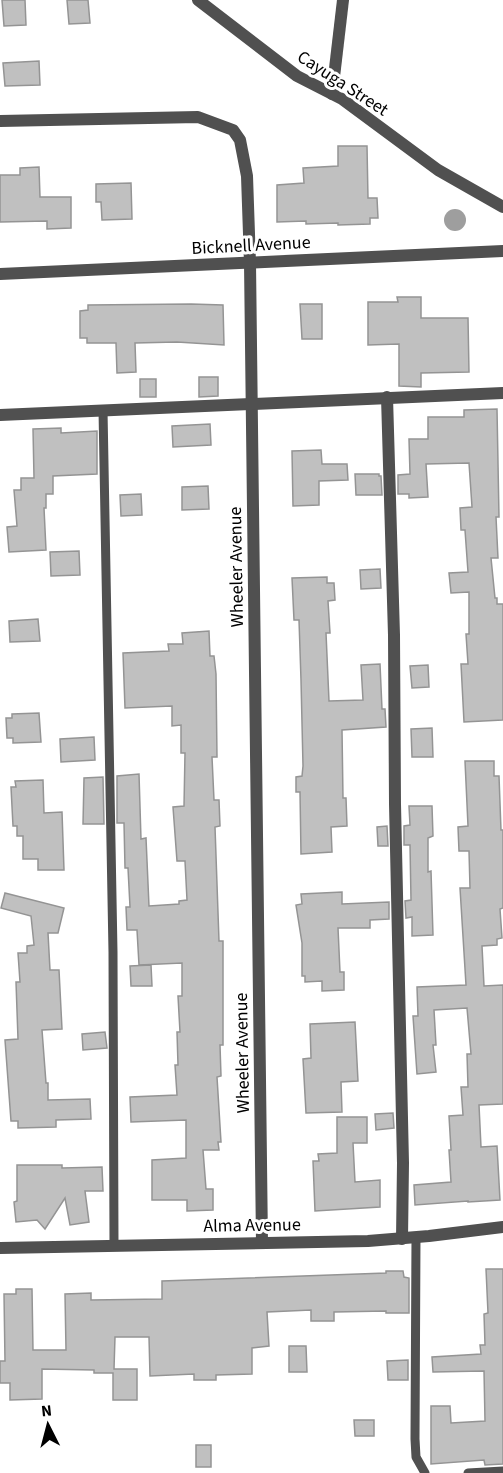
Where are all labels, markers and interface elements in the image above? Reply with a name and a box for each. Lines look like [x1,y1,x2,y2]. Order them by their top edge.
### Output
street label: Cayuga Street [292,45,393,122]
street label: Bicknell Avenue [191,230,311,261]
street label: Wheeler Avenue [223,506,250,628]
street label: Wheeler Avenue [229,992,256,1114]
street label: Alma Avenue [203,1212,301,1239]
north arrow [18,1395,78,1455]
text: N [40,1400,53,1423]

